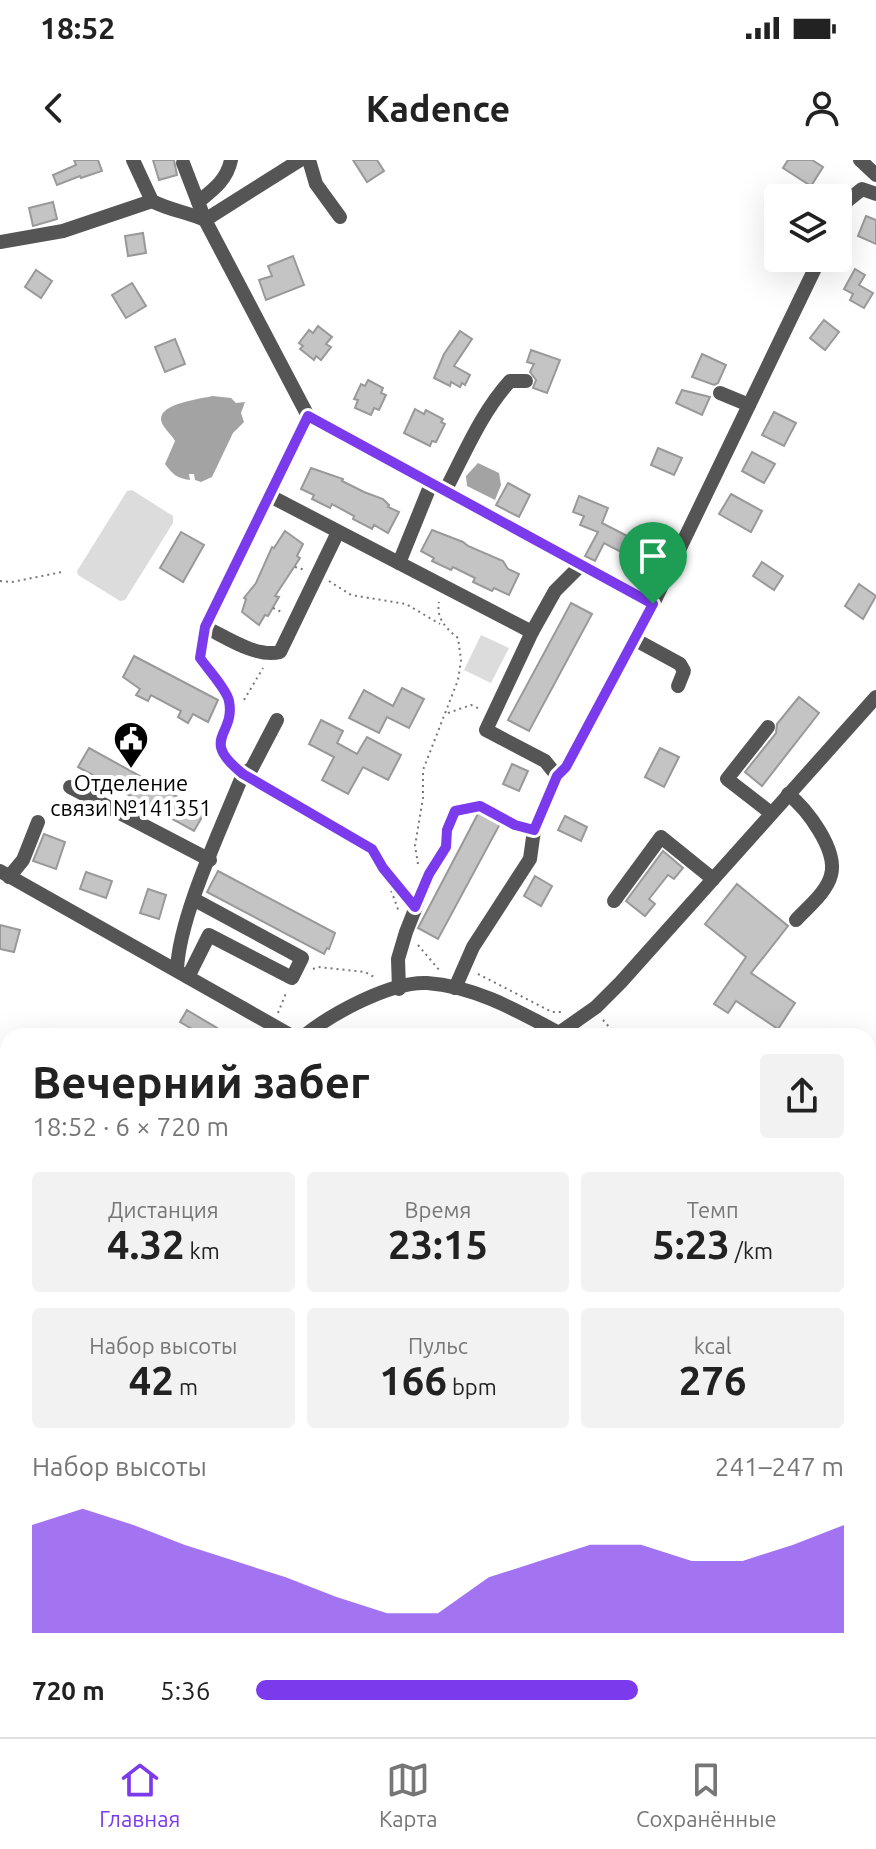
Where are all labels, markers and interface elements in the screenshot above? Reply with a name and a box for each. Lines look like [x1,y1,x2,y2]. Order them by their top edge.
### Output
text: 18:52 [40,11,115,45]
icon: back [32,86,76,130]
icon: person [800,86,844,130]
text: Kadence [366,88,510,129]
map controls [764,184,852,272]
button: layers [764,184,852,272]
pin [619,522,687,604]
icon: arrive [631,534,675,578]
public building icon: Отделение связи №141351 [112,720,150,770]
place label: Отделение связи №141351 [50,770,212,820]
button: share [760,1054,844,1138]
text: Вечерний забег [32,1057,370,1106]
text: 18:52 · 6 × 720 m [32,1112,229,1141]
text: Дистанция [108,1197,219,1222]
text: Время [405,1197,471,1222]
text: Темп [687,1197,739,1222]
text: 4.32 [107,1222,185,1267]
text: 23:15 [388,1222,488,1267]
text: 5:23 [652,1222,730,1267]
text: km [185,1238,220,1263]
text: /km [730,1238,773,1263]
text: Набор высоты [89,1333,237,1358]
text: Пульс [408,1333,468,1358]
text: kcal [694,1333,732,1358]
text: 42 [129,1358,174,1403]
text: 166 [379,1358,447,1403]
text: 276 [679,1358,747,1403]
text: m [174,1374,198,1399]
text: bpm [447,1374,497,1399]
text: Набор высоты [32,1452,207,1481]
text: 241–247 m [715,1452,844,1481]
text: 720 m [32,1676,105,1705]
text: 5:36 [160,1676,210,1705]
tab: Главная [99,1758,180,1831]
tab: Карта [379,1758,438,1831]
tab: Сохранённые [636,1758,777,1831]

